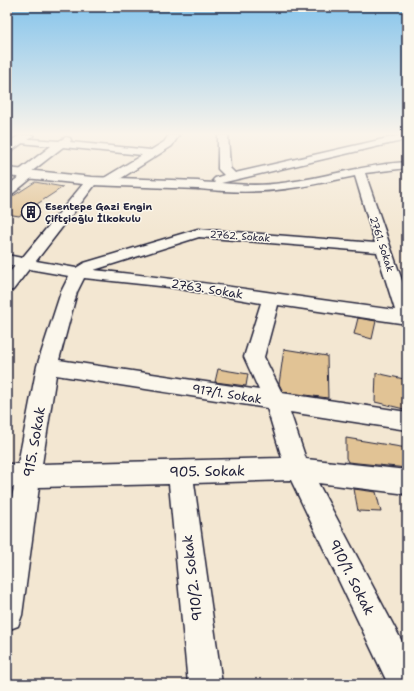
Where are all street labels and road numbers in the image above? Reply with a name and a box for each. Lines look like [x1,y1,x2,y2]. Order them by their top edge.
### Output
street label: 2761. Sokak [367,215,397,274]
street label: 2762. Sokak [209,227,271,245]
street label: 2763. Sokak [170,275,244,303]
street label: 917/1. Sokak [191,381,263,407]
street label: 915. Sokak [19,405,49,479]
street label: 905. Sokak [169,461,245,481]
street label: 910/2. Sokak [178,534,206,622]
street label: 910/1. Sokak [325,536,379,618]

